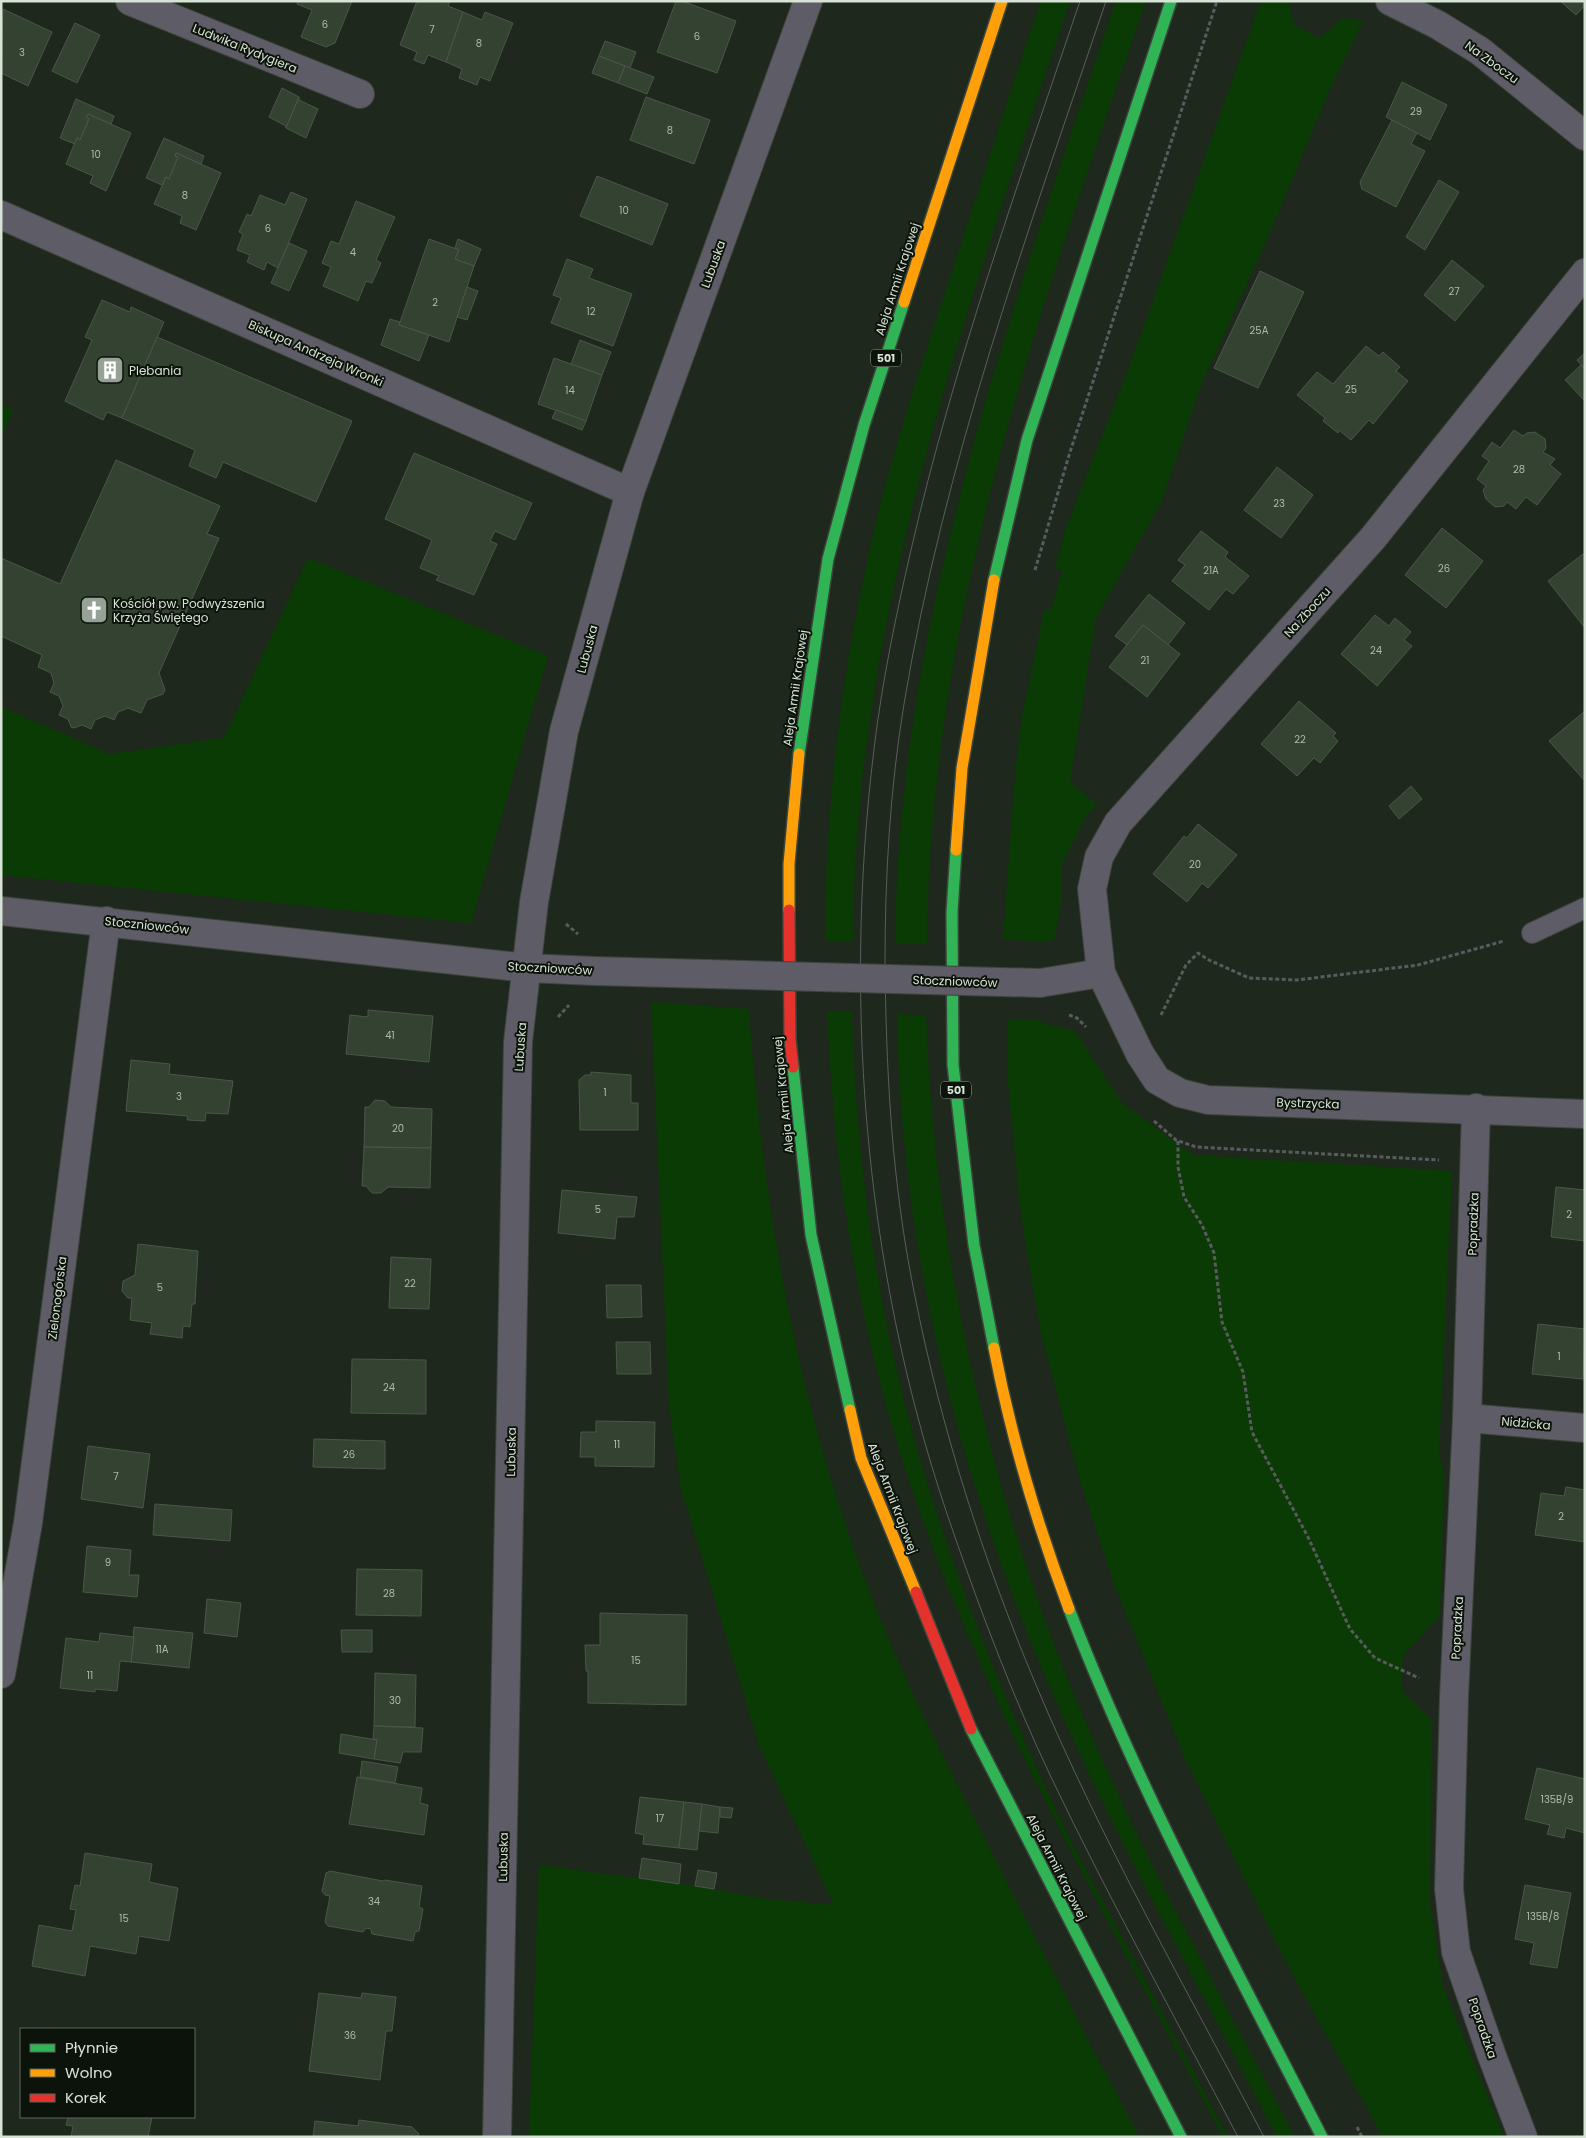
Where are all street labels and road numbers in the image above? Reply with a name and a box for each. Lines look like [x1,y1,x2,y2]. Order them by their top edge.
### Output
street label: Ludwika Rydygiera [190,19,300,77]
street label: Na Zboczu [1462,37,1522,87]
street label: Aleja Armii Krajowej [871,220,923,338]
street label: Lubuska [697,238,729,290]
street label: Biskupa Andrzeja Wronki [246,316,386,390]
road number: 501 [871,349,901,366]
street label: Na Zboczu [1280,583,1334,641]
street label: Lubuska [572,623,602,675]
street label: Aleja Armii Krajowej [778,629,812,747]
street label: Stoczniowców [104,912,190,938]
street label: Stoczniowców [507,957,593,979]
street label: Stoczniowców [912,971,998,991]
street label: Lubuska [510,1022,530,1072]
street label: Aleja Armii Krajowej [768,1036,798,1154]
road number: 501 [941,1082,971,1098]
street label: Bystrzycka [1276,1093,1340,1113]
street label: Popradzka [1463,1192,1483,1256]
street label: Zielonogórska [43,1255,71,1341]
street label: Nidzicka [1501,1412,1551,1434]
street label: Lubuska [502,1427,520,1477]
street label: Aleja Armii Krajowej [864,1440,922,1556]
street label: Popradzka [1447,1596,1467,1660]
street label: Aleja Armii Krajowej [1023,1811,1091,1923]
street label: Lubuska [494,1832,512,1882]
street label: Popradzka [1465,1995,1501,2061]

